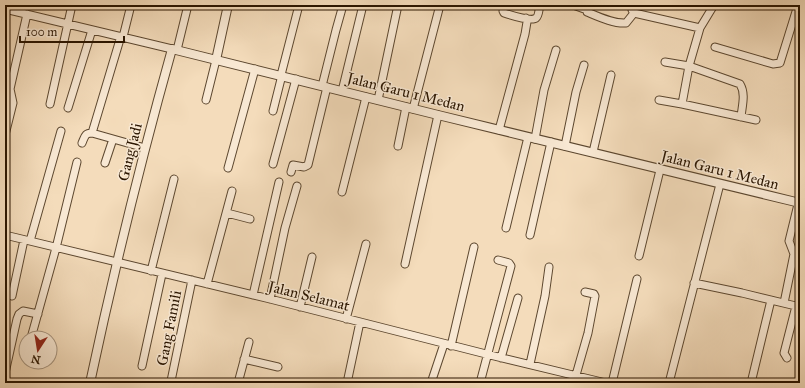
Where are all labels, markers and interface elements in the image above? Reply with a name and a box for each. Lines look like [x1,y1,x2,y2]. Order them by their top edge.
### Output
scale bar [20,18,124,44]
text: 100 m [26,25,57,39]
street label: Jalan Garu 1 Medan [343,68,467,116]
street label: Gang Jadi [114,121,147,183]
street label: Jalan Garu 1 Medan [657,146,781,194]
street label: Jalan Selamat [264,277,352,316]
street label: Gang Famili [153,289,185,367]
north arrow [18,330,58,370]
text: N [29,352,42,367]

